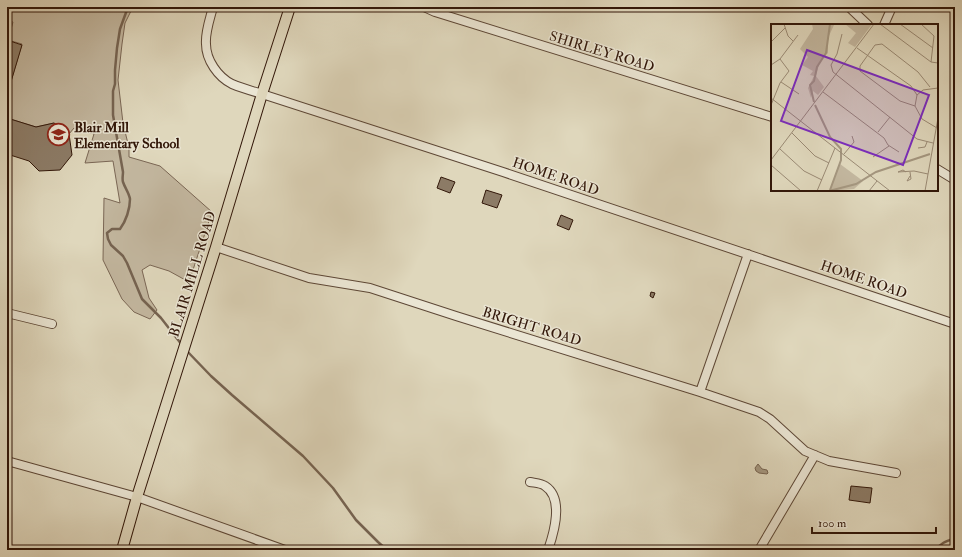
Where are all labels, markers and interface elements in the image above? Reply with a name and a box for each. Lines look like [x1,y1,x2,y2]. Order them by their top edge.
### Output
inset map [771,24,938,191]
street label: SHIRLEY ROAD [547,27,656,76]
place label: Blair Mill Elementary School [74,119,180,153]
school or university icon: Blair Mill Elementary School [45,122,71,148]
street label: HOME ROAD [510,154,601,199]
street label: BLAIR MILL ROAD [165,209,220,339]
street label: HOME ROAD [818,257,909,302]
street label: BRIGHT ROAD [480,303,583,350]
scale bar [812,509,936,535]
text: 100 m [818,516,847,531]

